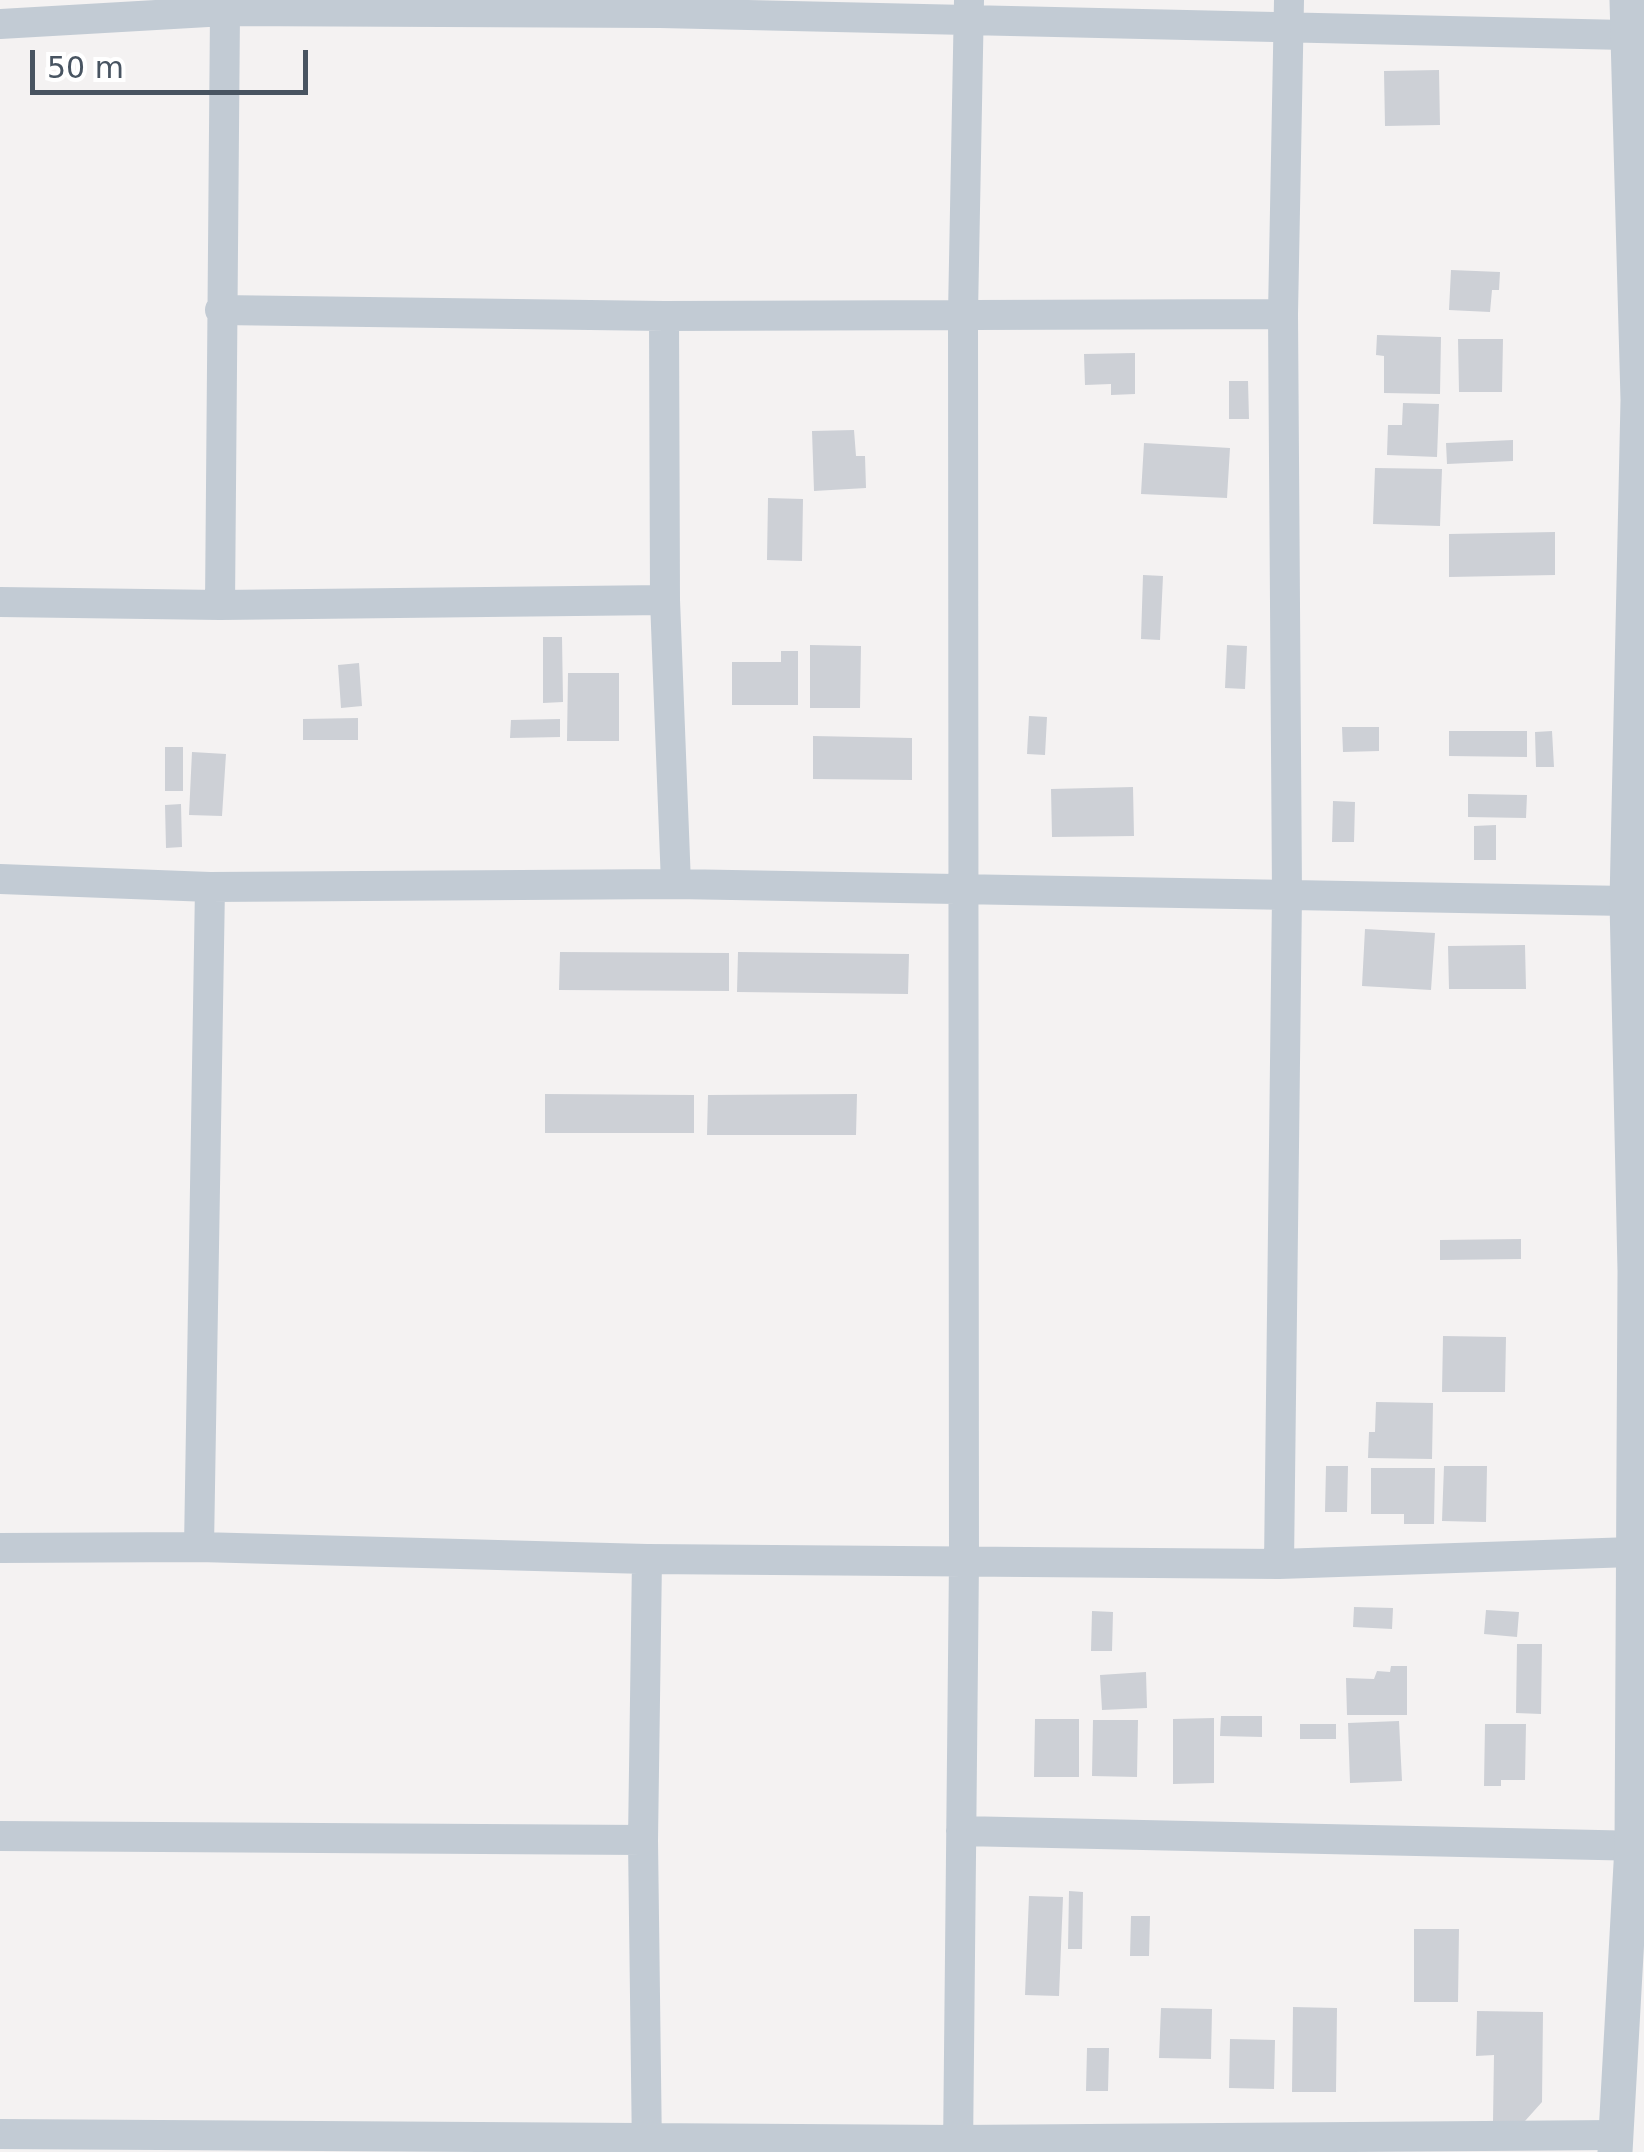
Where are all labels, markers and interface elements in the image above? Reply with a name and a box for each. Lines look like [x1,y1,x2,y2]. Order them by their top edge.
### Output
scale bar [35,30,312,92]
text: 50 m [47,50,124,85]

